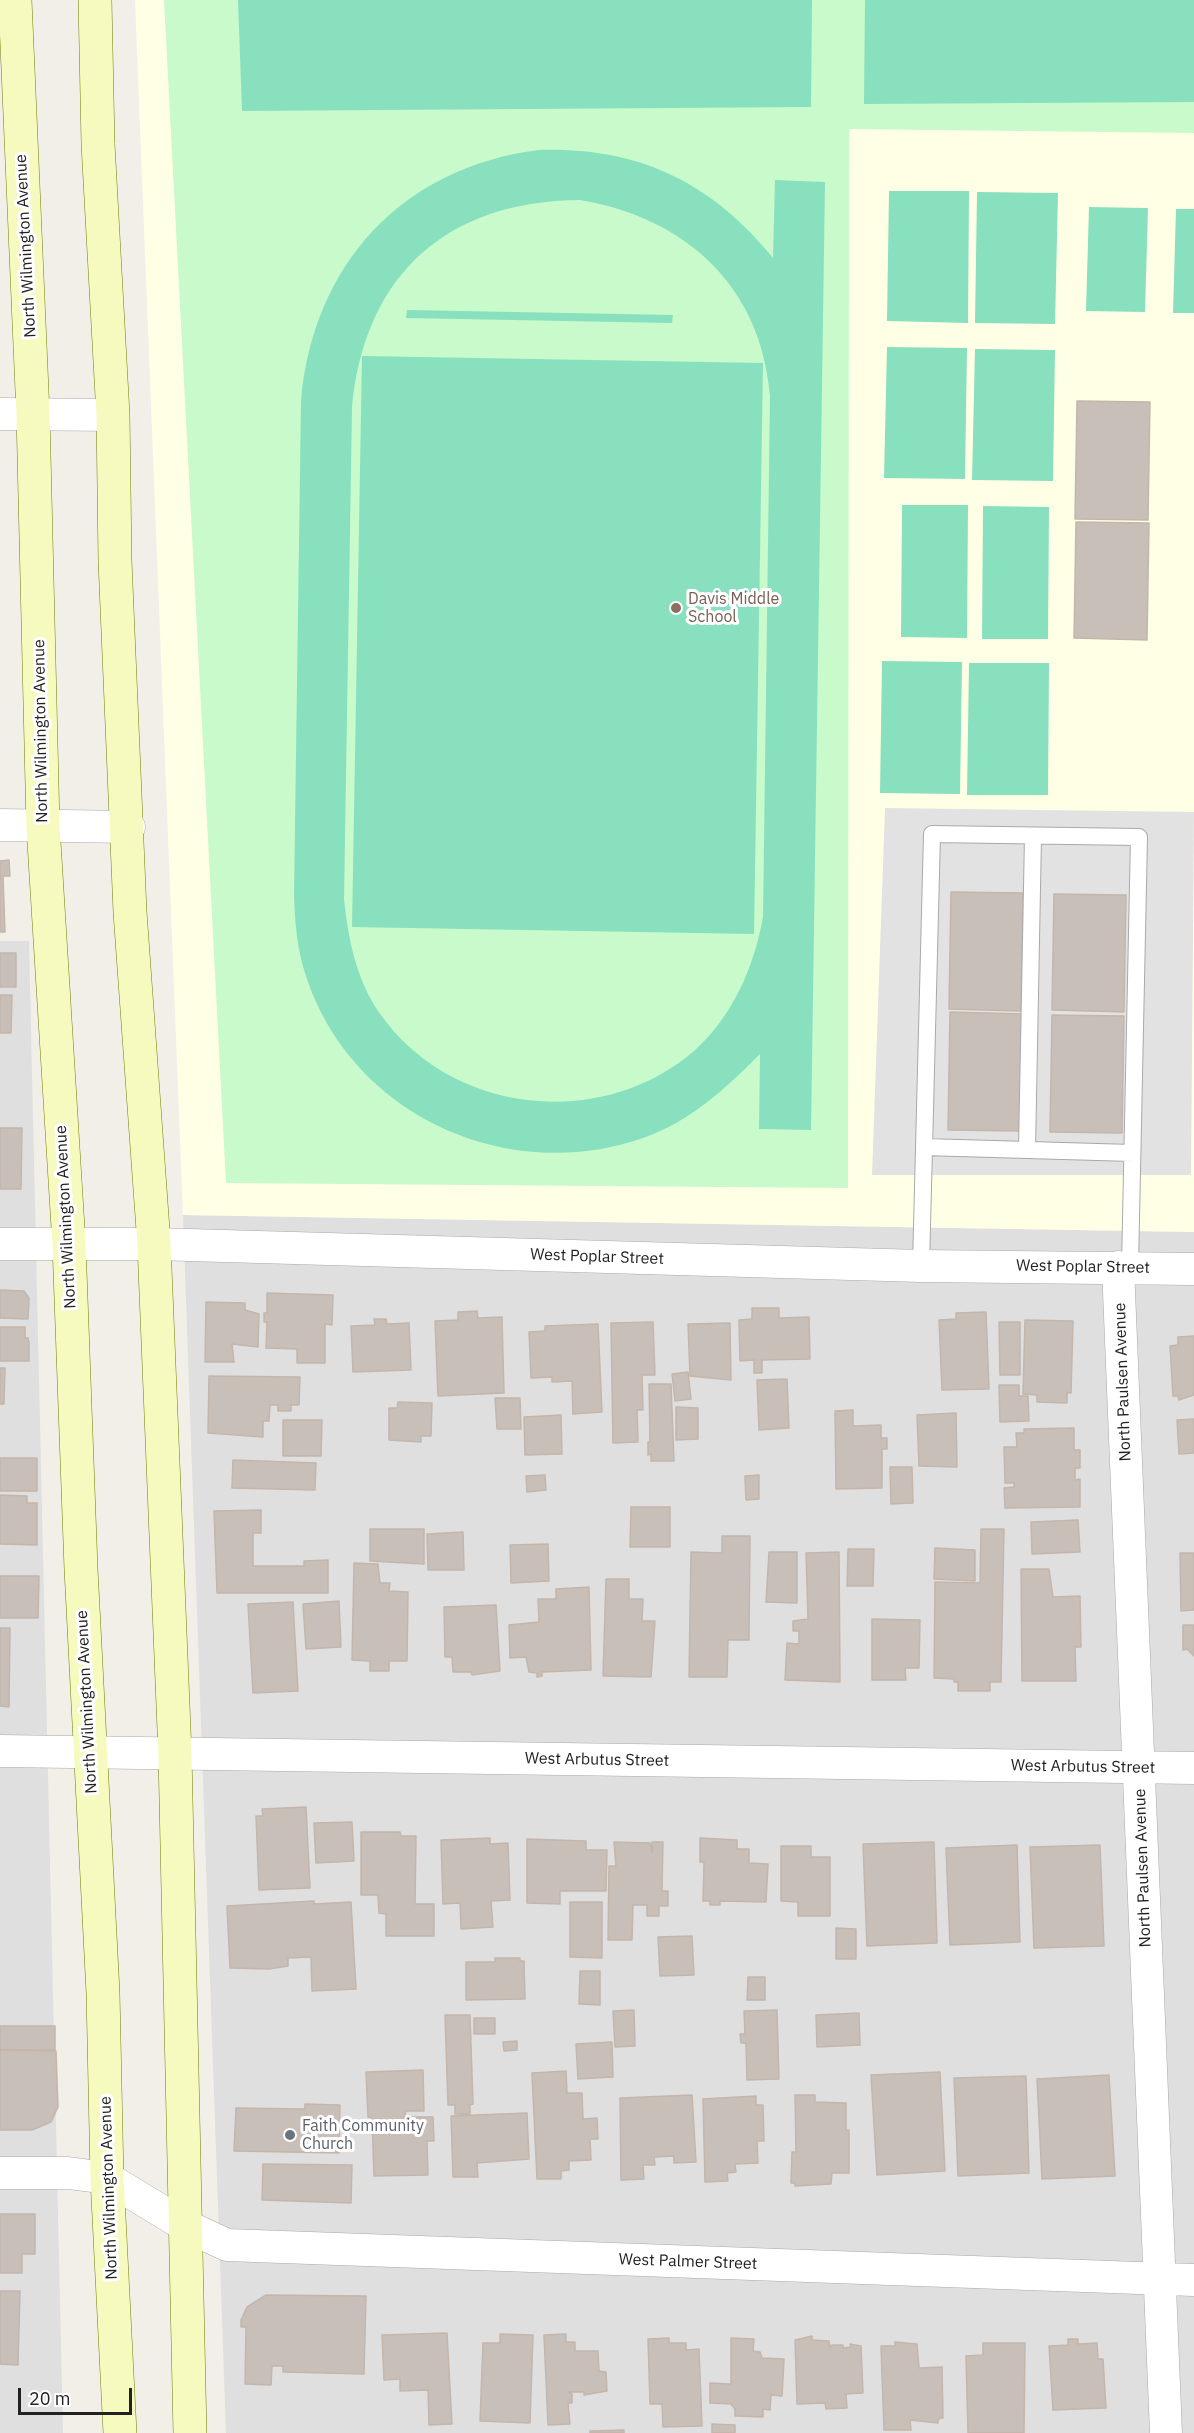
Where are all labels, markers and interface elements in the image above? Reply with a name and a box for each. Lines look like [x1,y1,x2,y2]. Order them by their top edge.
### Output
street label: North Wilmington Avenue [12,154,40,338]
place label: Davis Middle School [688,589,779,627]
marker: Davis Middle School [669,601,683,615]
street label: North Wilmington Avenue [30,639,52,823]
street label: North Wilmington Avenue [52,1125,80,1309]
street label: West Poplar Street [530,1245,664,1269]
street label: West Poplar Street [1016,1256,1150,1278]
street label: North Paulsen Avenue [1111,1302,1135,1462]
street label: North Wilmington Avenue [73,1610,101,1794]
street label: West Arbutus Street [525,1749,669,1771]
street label: West Arbutus Street [1011,1756,1155,1778]
street label: North Paulsen Avenue [1131,1788,1155,1948]
street label: North Wilmington Avenue [96,2096,122,2280]
place label: Faith Community Church [302,2116,424,2154]
marker: Faith Community Church [283,2128,297,2142]
street label: West Palmer Street [618,2250,758,2274]
scale bar [21,2376,135,2414]
text: 20 m [29,2387,71,2410]

